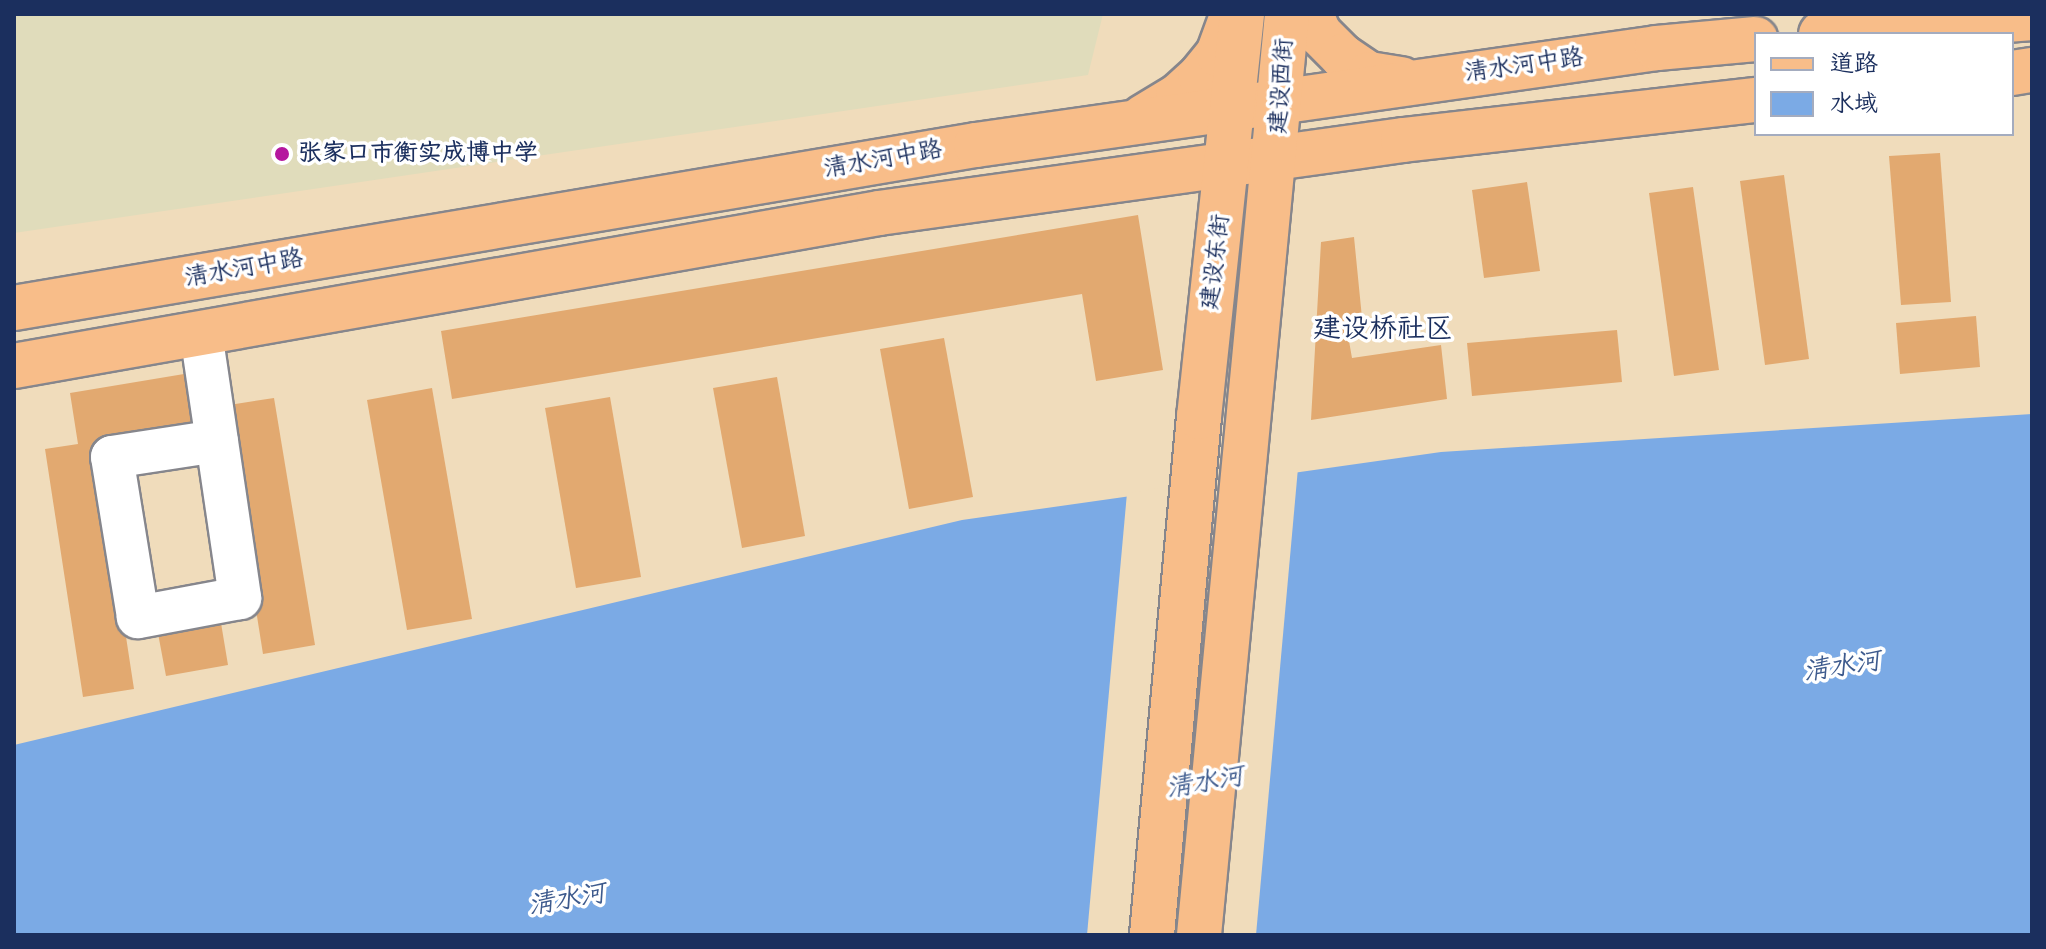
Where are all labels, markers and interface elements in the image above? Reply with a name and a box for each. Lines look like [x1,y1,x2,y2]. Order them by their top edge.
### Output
legend [1754,32,2014,136]
street label: 建设西街 [1264,37,1300,135]
street label: 清水河中路 [1463,43,1585,89]
text: 道路 [1830,45,1878,84]
text: 水域 [1830,85,1878,124]
street label: 清水河中路 [821,135,945,185]
place label: 张家口市衡实成博中学 [298,140,538,168]
marker: 张家口市衡实成博中学 [273,145,291,163]
street label: 建设东街 [1196,213,1236,311]
street label: 清水河中路 [182,244,306,294]
district label: 建设桥社区 [1313,313,1453,347]
water label: 清水河 [1801,646,1883,690]
water label: 清水河 [1164,762,1246,806]
water label: 清水河 [526,879,608,923]

